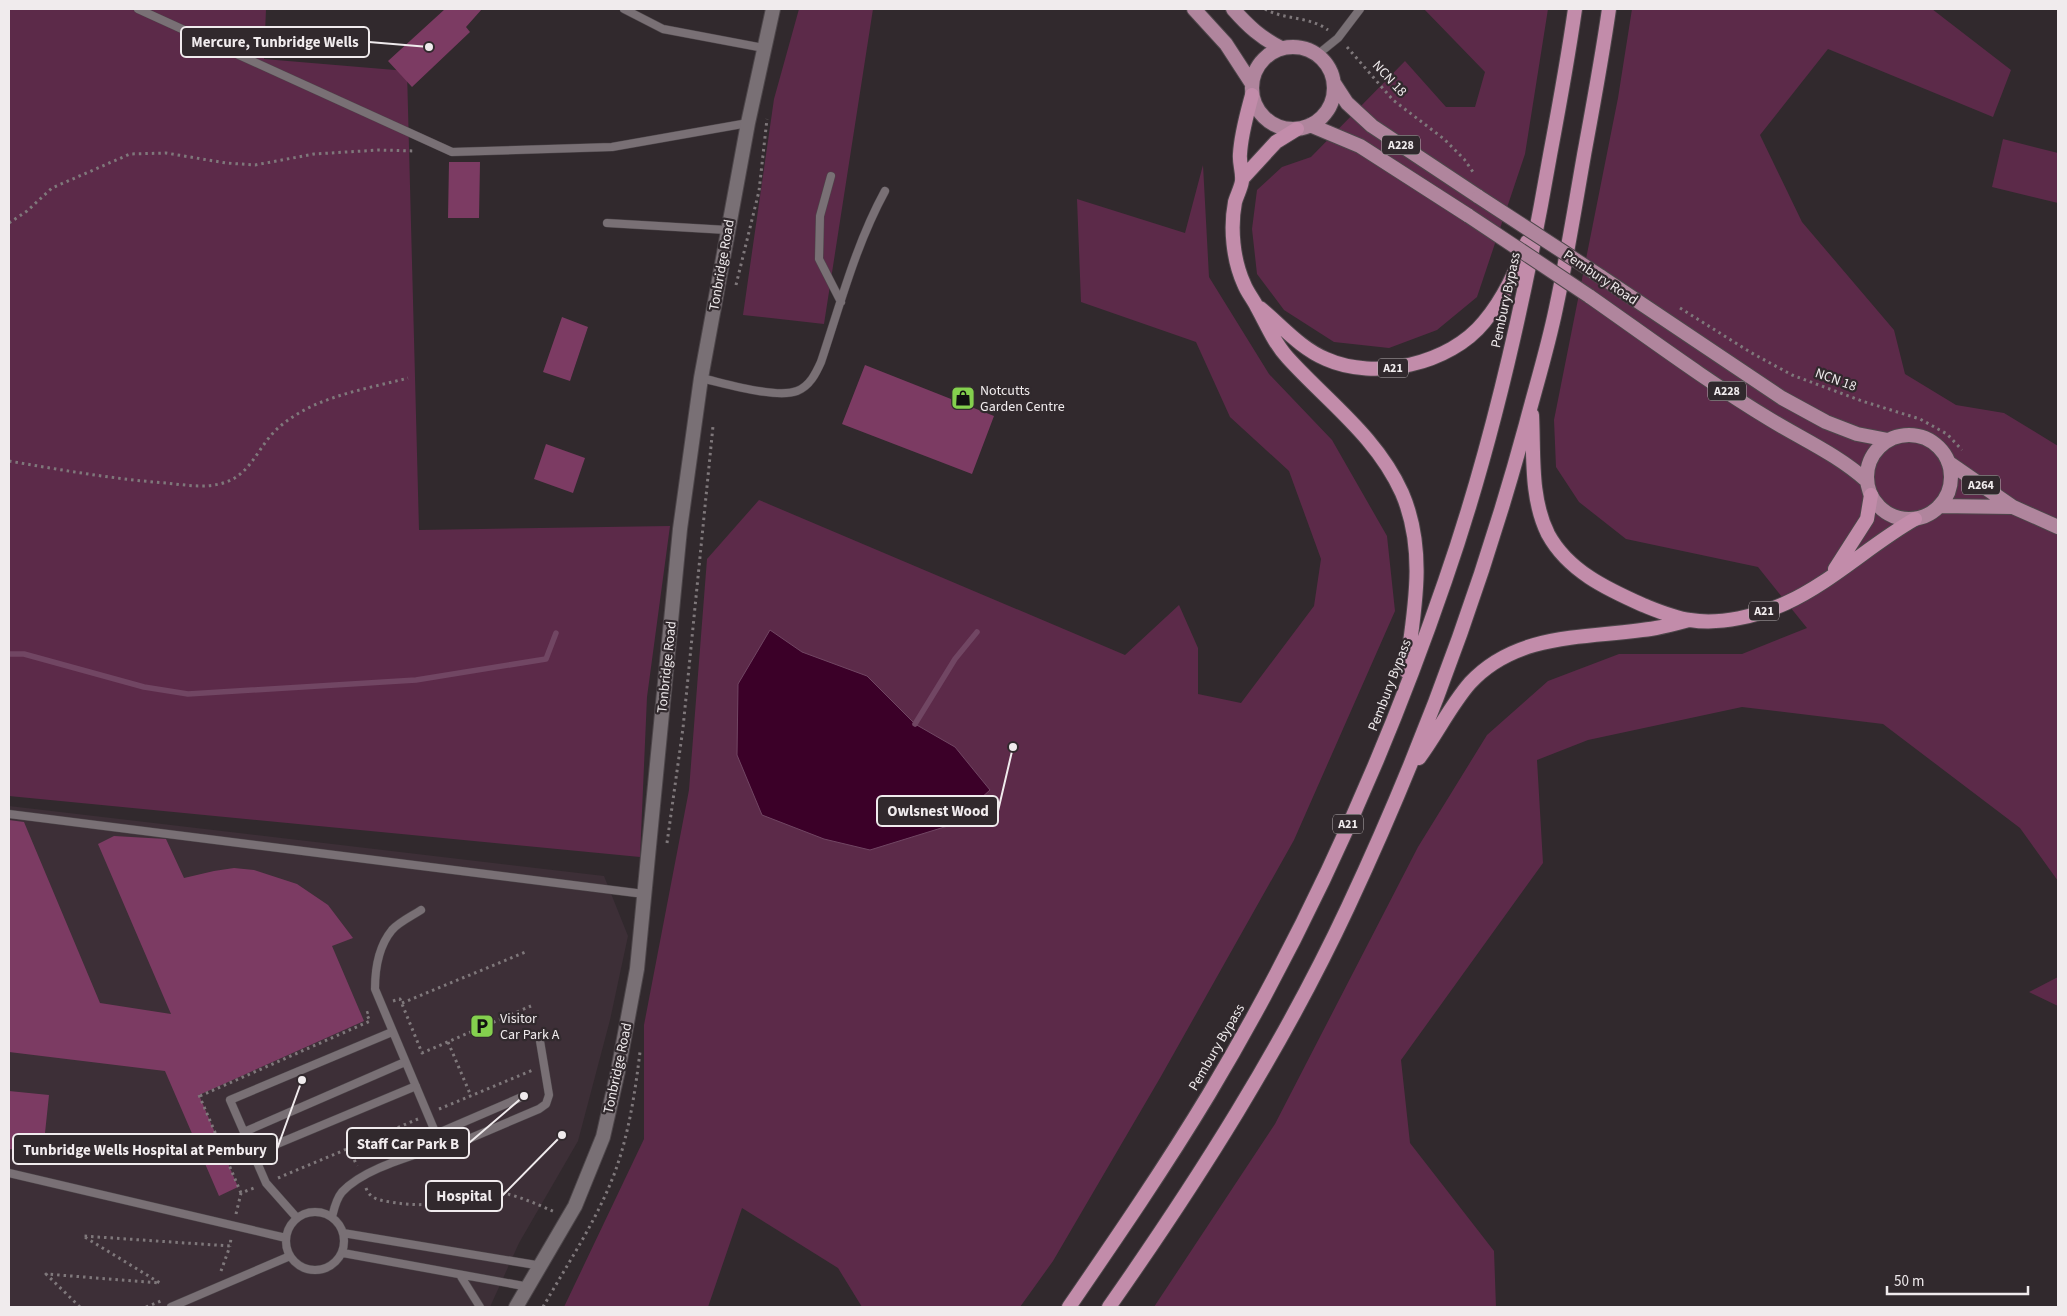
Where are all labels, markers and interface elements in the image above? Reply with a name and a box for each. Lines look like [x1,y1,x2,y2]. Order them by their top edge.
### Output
callout: Mercure, Tunbridge Wells [181,27,369,57]
text: Mercure, Tunbridge Wells [191,32,359,53]
street label: NCN 18 [1367,56,1411,101]
road number: A228 [1382,136,1420,154]
street label: Tonbridge Road [704,218,740,312]
street label: Pembury Road [1559,245,1642,310]
street label: Pembury Bypass [1486,251,1526,350]
road number: A21 [1378,358,1408,378]
street label: NCN 18 [1812,363,1859,397]
place label: Notcutts Garden Centre [980,381,1065,417]
road number: A228 [1708,382,1746,401]
shop icon: Notcutts Garden Centre [950,385,976,411]
road number: A264 [1962,476,2000,494]
road number: A21 [1749,602,1779,620]
street label: Tonbridge Road [652,620,682,714]
street label: Pembury Bypass [1363,636,1417,734]
callout: Owlsnest Wood [877,796,998,826]
text: Owlsnest Wood [887,801,989,822]
road number: A21 [1333,814,1363,834]
street label: Pembury Bypass [1184,1000,1250,1095]
place label: Visitor Car Park A [500,1009,560,1045]
parking icon: Visitor Car Park A [469,1013,495,1039]
street label: Tonbridge Road [599,1021,637,1115]
callout: Staff Car Park B [347,1128,469,1158]
callout: Tunbridge Wells Hospital at Pembury [13,1134,277,1164]
text: Staff Car Park B [357,1134,459,1155]
text: Tunbridge Wells Hospital at Pembury [23,1140,267,1161]
callout: Hospital [426,1181,502,1211]
text: Hospital [436,1186,492,1207]
scale bar [1887,1264,2028,1296]
text: 50 m [1894,1271,1924,1292]

